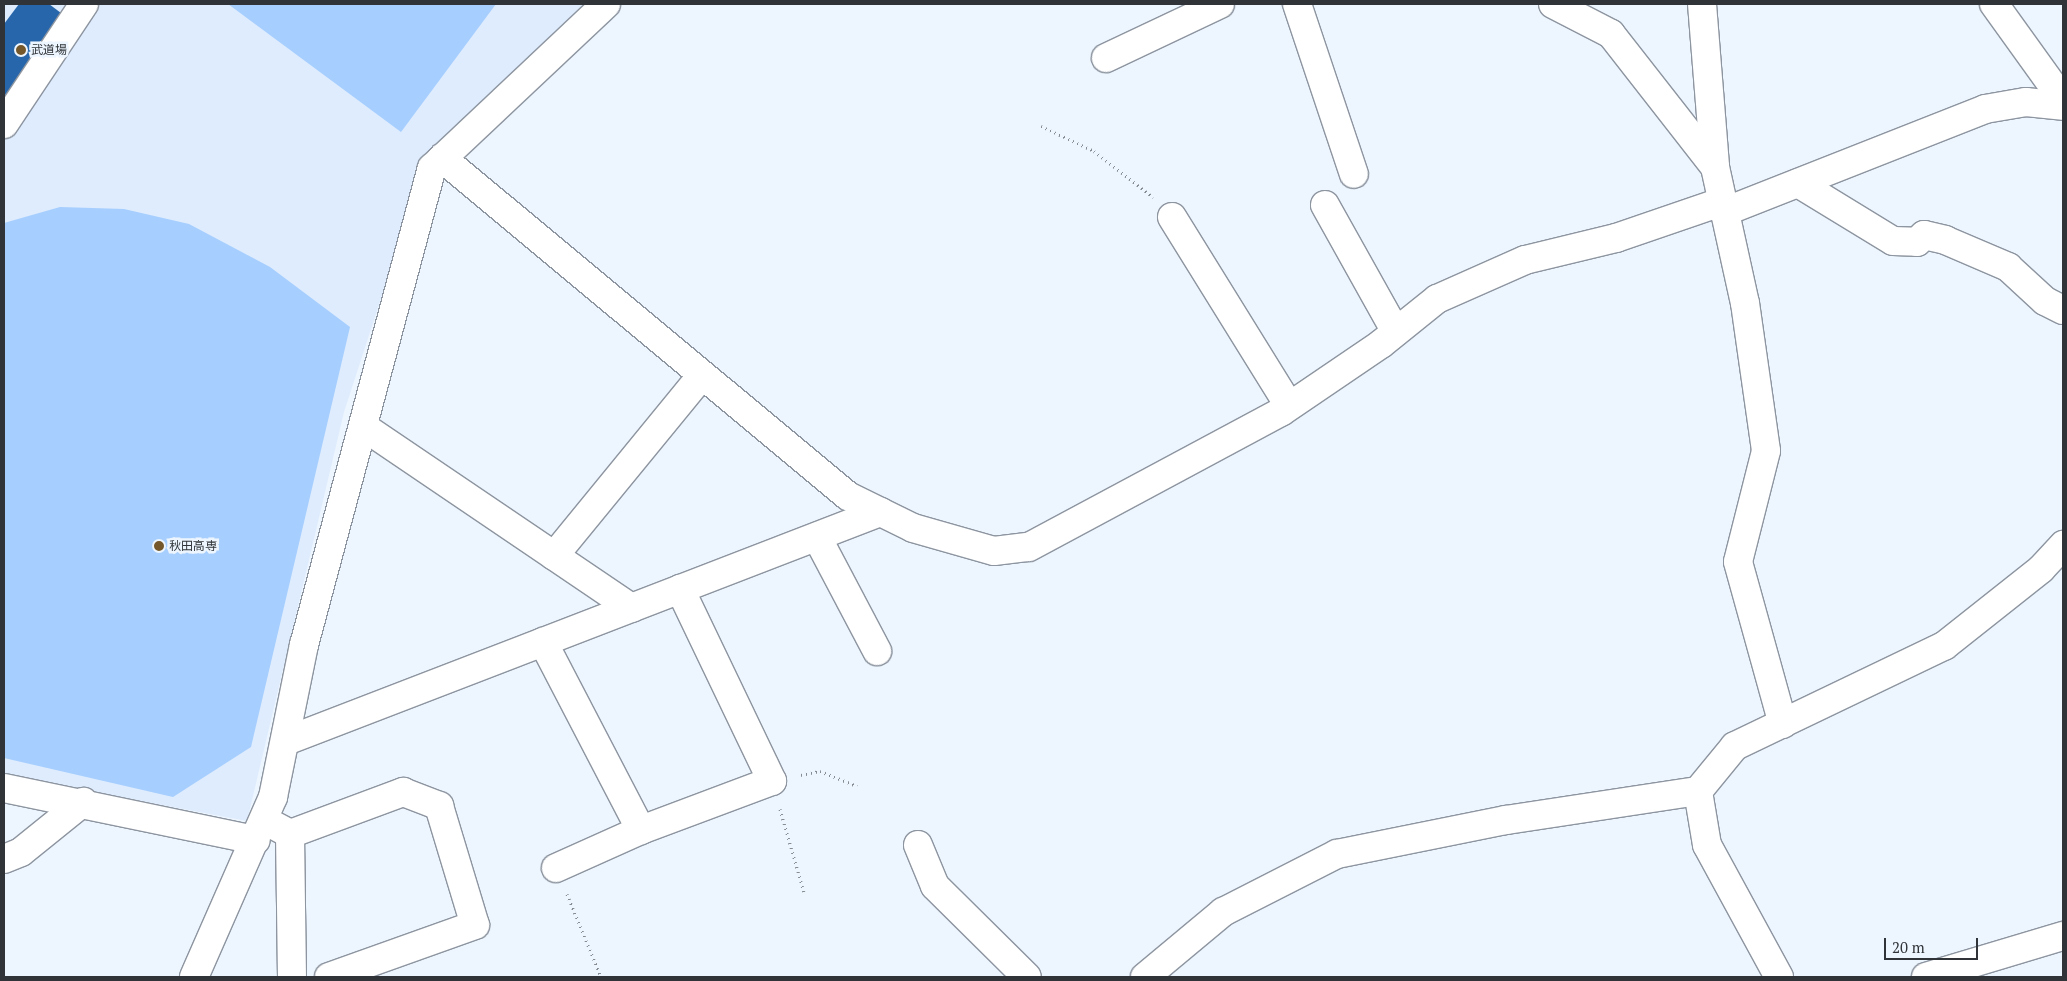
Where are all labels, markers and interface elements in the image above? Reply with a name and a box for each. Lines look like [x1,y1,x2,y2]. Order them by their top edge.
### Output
place label: 武道場 [31,43,67,57]
marker: 武道場 [15,44,27,56]
place label: 秋田高専 [169,539,217,553]
marker: 秋田高専 [153,540,165,552]
scale bar [1887,928,1981,960]
text: 20 m [1892,937,1925,957]

